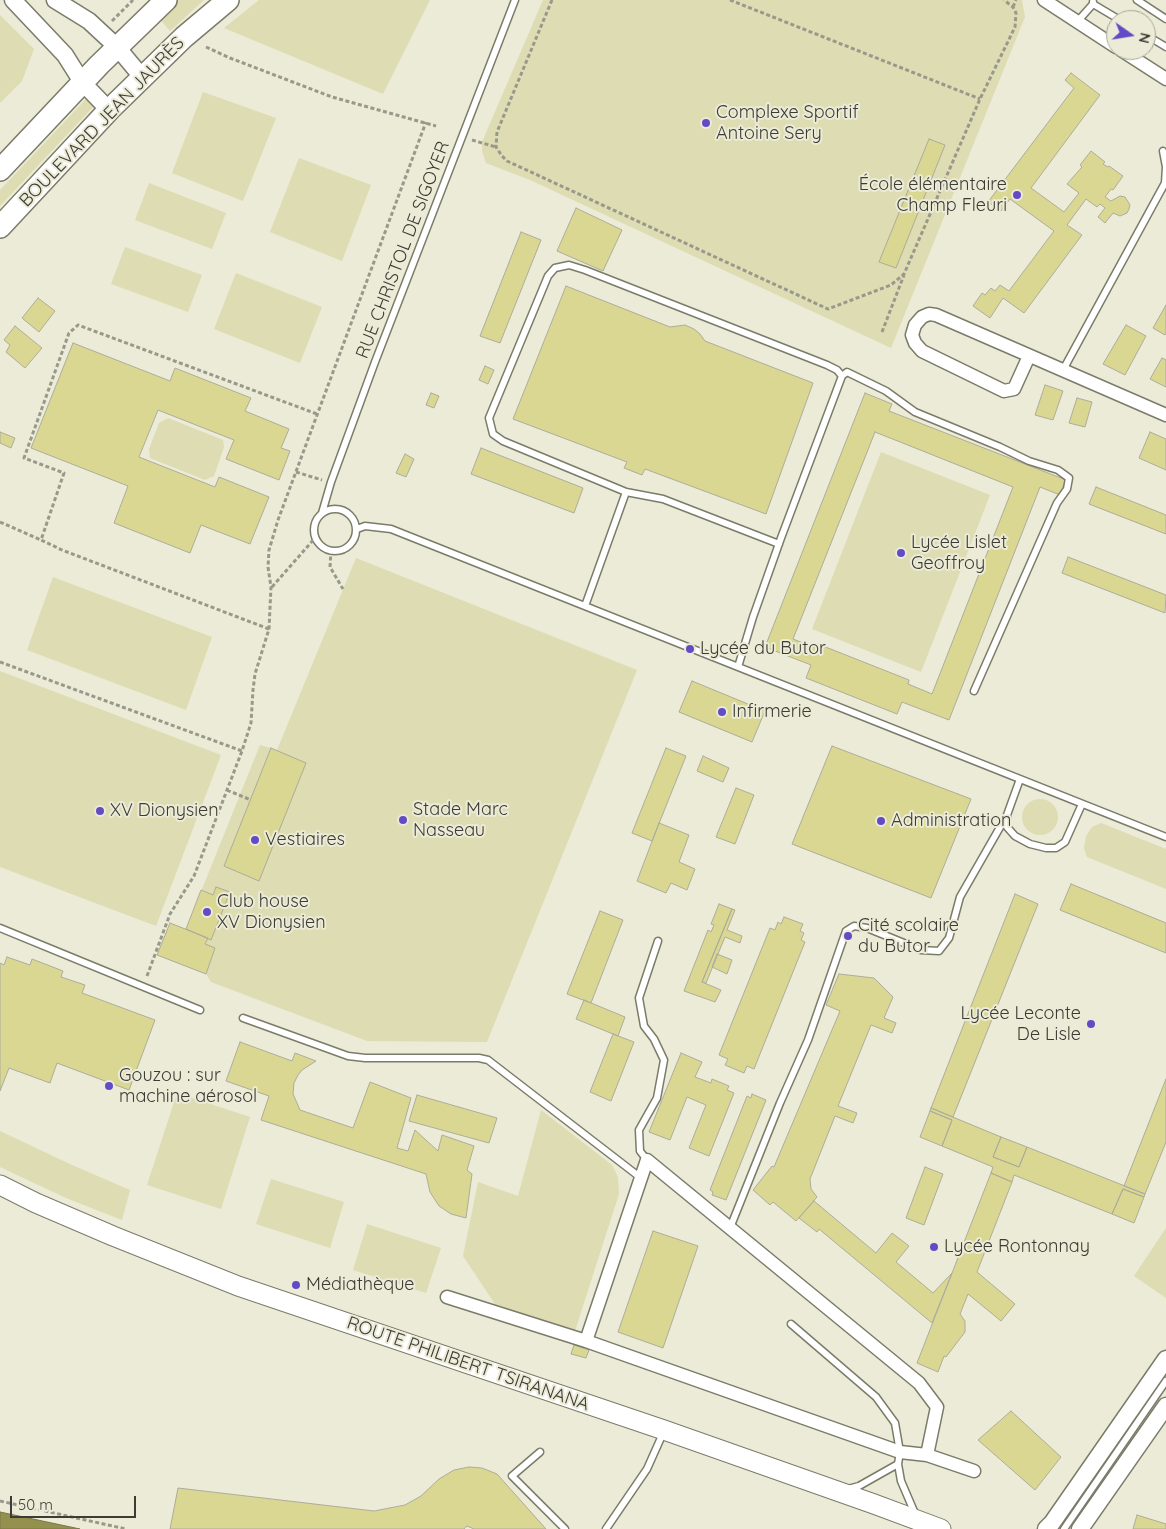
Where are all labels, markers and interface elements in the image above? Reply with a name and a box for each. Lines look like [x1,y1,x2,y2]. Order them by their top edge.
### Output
north arrow [1106,10,1156,60]
text: N [1135,31,1155,45]
street label: BOULEVARD JEAN JAURÈS [15,33,189,211]
place label: Complexe Sportif Antoine Sery [716,102,859,144]
marker: Complexe Sportif Antoine Sery [700,117,712,129]
street label: RUE CHRISTOL DE SIGOYER [352,138,454,362]
place label: École élémentaire Champ Fleuri [859,174,1007,216]
marker: École élémentaire Champ Fleuri [1011,189,1023,201]
place label: Lycée Lislet Geoffroy [911,532,1007,574]
marker: Lycée Lislet Geoffroy [895,547,907,559]
place label: Lycée du Butor [700,638,826,660]
marker: Lycée du Butor [684,643,696,655]
place label: Infirmerie [732,701,812,723]
marker: Infirmerie [716,706,728,718]
place label: Stade Marc Nasseau [413,799,508,842]
place label: XV Dionysien [110,800,219,822]
marker: XV Dionysien [94,805,106,817]
place label: Administration [891,810,1011,832]
marker: Stade Marc Nasseau [397,814,409,826]
marker: Administration [875,815,887,827]
place label: Vestiaires [265,829,345,851]
marker: Vestiaires [249,834,261,846]
place label: Club house XV Dionysien [217,891,326,934]
marker: Club house XV Dionysien [201,906,213,918]
place label: Cité scolaire du Butor [858,915,959,958]
marker: Cité scolaire du Butor [842,930,854,942]
place label: Lycée Leconte De Lisle [961,1003,1081,1046]
marker: Lycée Leconte De Lisle [1085,1018,1097,1030]
place label: Gouzou : sur machine aérosol [119,1065,257,1108]
marker: Gouzou : sur machine aérosol [103,1080,115,1092]
place label: Lycée Rontonnay [944,1236,1090,1258]
marker: Lycée Rontonnay [928,1241,940,1253]
place label: Médiathèque [306,1274,415,1296]
marker: Médiathèque [290,1279,302,1291]
street label: ROUTE PHILIBERT TSIRANANA [344,1312,592,1416]
scale bar [12,1486,139,1518]
text: 50 m [18,1495,53,1514]

